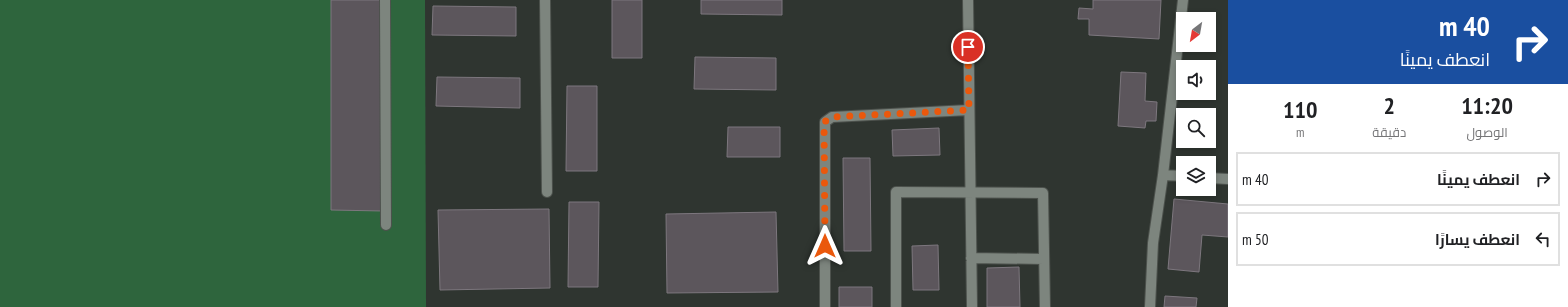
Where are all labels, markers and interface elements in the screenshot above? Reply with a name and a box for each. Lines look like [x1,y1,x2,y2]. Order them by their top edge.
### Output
text: 40 m [1439,7,1490,44]
north arrow [1176,12,1216,52]
map controls [1176,12,1216,196]
icon: right [1504,16,1556,68]
pin [951,30,985,64]
icon: arrive [957,36,979,58]
text: انعطف يمينًا [1400,48,1490,71]
button: sound [1176,60,1216,100]
text: 2 [1384,90,1395,121]
text: 11:20 [1461,90,1513,121]
text: 110 [1283,94,1317,125]
button: search [1176,108,1216,148]
text: m [1296,124,1304,141]
text: دقيقة [1372,124,1406,141]
text: الوصول [1466,124,1508,141]
button: layers [1176,156,1216,196]
icon: right [1532,168,1554,190]
text: 40 m [1242,170,1268,189]
text: انعطف يمينًا [1437,170,1520,189]
position arrow [804,225,846,267]
icon: left [1532,228,1554,250]
text: 50 m [1242,230,1268,249]
text: انعطف يسارًا [1435,230,1520,249]

